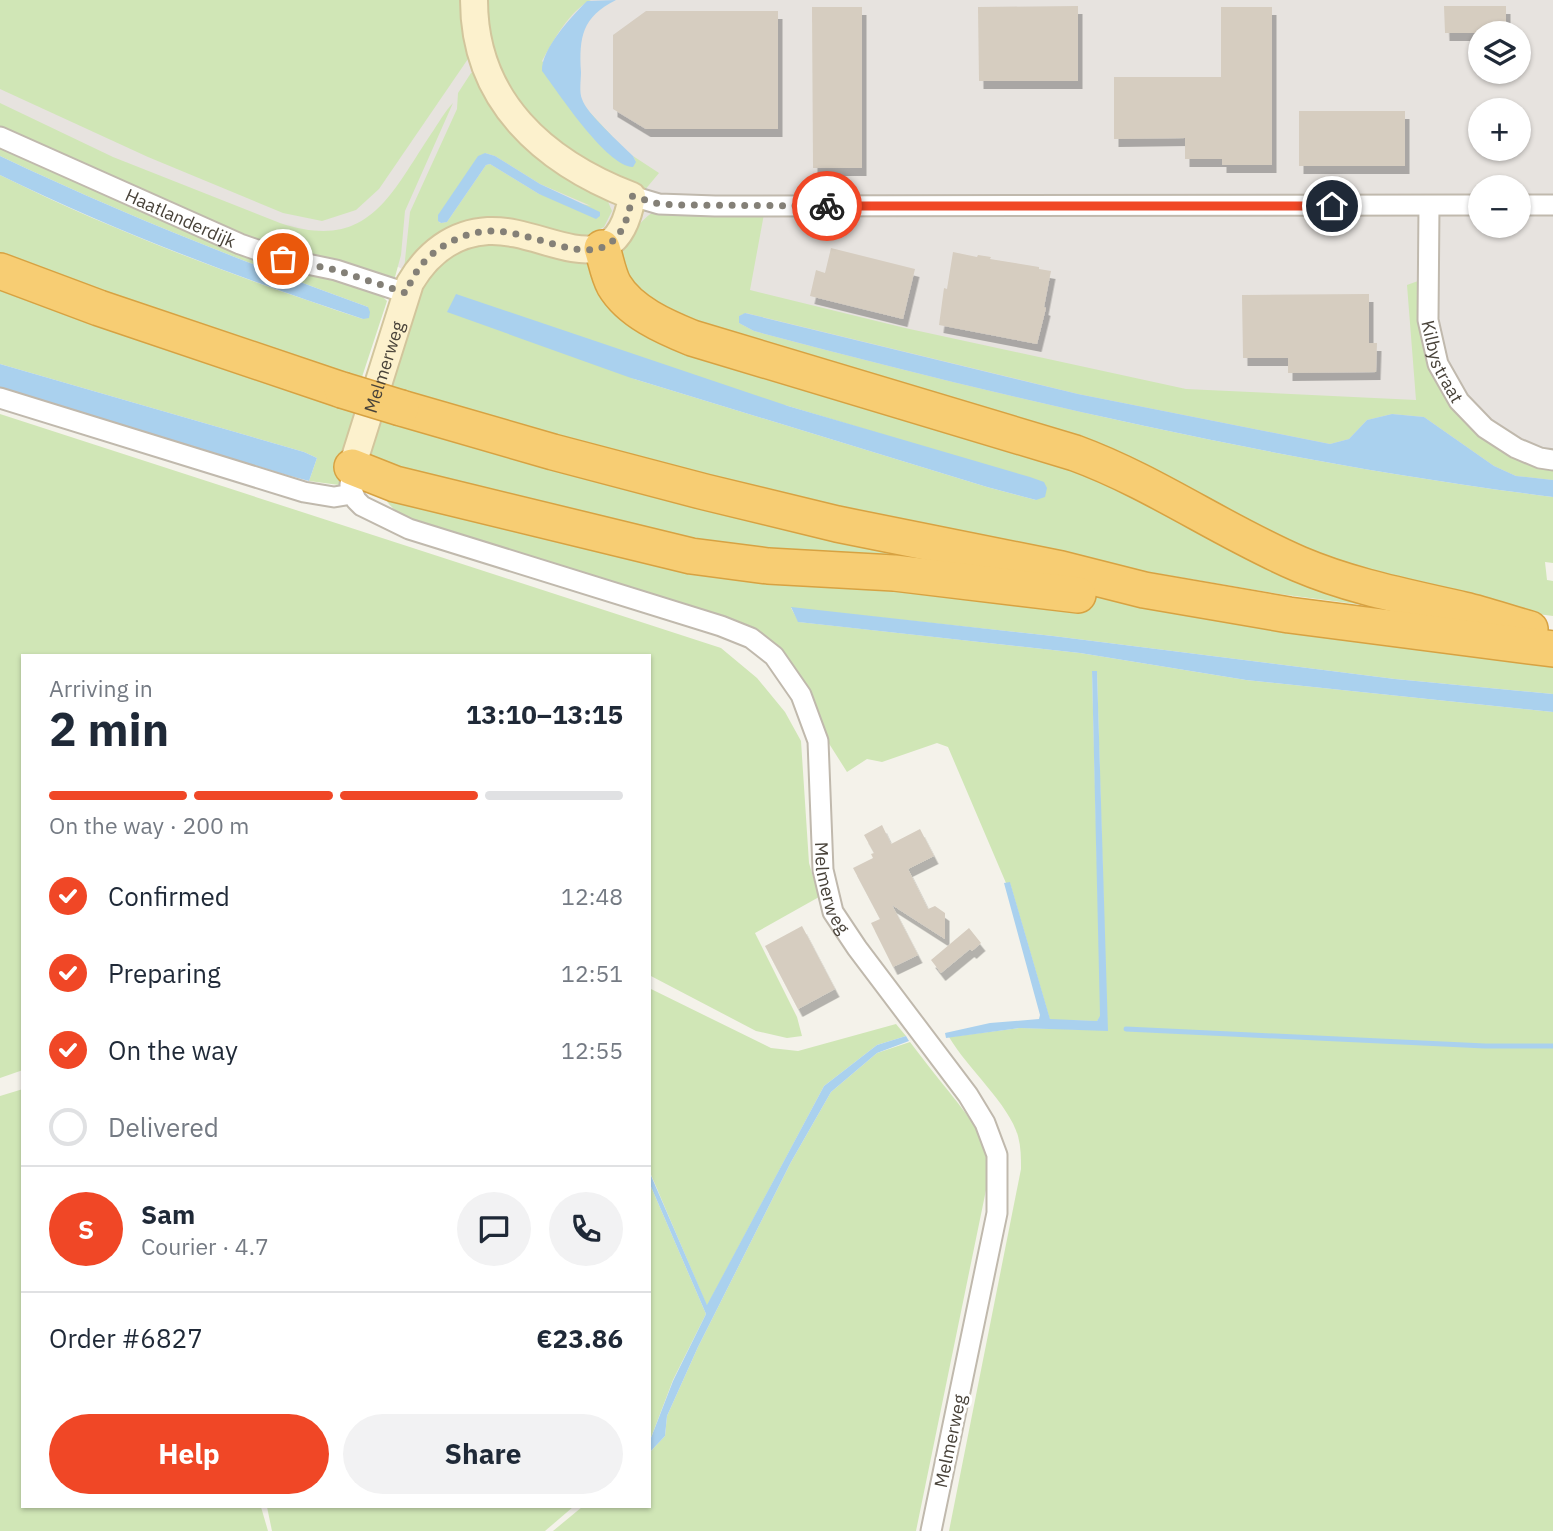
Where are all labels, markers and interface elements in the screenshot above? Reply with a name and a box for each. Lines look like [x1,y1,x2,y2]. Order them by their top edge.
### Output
map controls [1468,21,1531,238]
button: layers [1468,21,1531,84]
button: + [1468,98,1531,161]
courier [792,171,862,241]
button: − [1468,175,1531,238]
pin [1302,176,1362,236]
street label: Haatlanderdijk [122,183,240,253]
icon: bike [808,187,846,225]
icon: home [1313,187,1351,225]
pin [253,229,313,289]
icon: bag [264,240,302,278]
street label: Melmerweg [358,318,409,416]
street label: Kilbystraat [1417,318,1469,407]
text: Arriving in [49,673,153,703]
text: 13:10–13:15 [466,697,623,731]
text: 2 min [49,699,169,759]
text: On the way · 200 m [49,810,249,840]
street label: Melmerweg [810,841,856,938]
icon: check [49,877,87,915]
text: Confirmed [108,879,230,913]
text: 12:48 [561,881,623,911]
icon: check [49,954,87,992]
text: Preparing [108,956,221,990]
text: 12:51 [561,958,623,988]
icon: check [49,1031,87,1069]
text: On the way [108,1033,238,1067]
text: 12:55 [561,1035,623,1065]
text: Delivered [108,1110,219,1144]
button: chat [457,1192,531,1266]
button: phone [549,1192,623,1266]
text: Sam [141,1197,195,1231]
text: S [78,1212,94,1246]
text: Courier · 4.7 [141,1231,269,1261]
text: Order #6827 [49,1321,203,1355]
text: €23.86 [536,1321,623,1355]
street label: Melmerweg [929,1392,971,1490]
button: Help [49,1414,329,1494]
button: Share [343,1414,623,1494]

